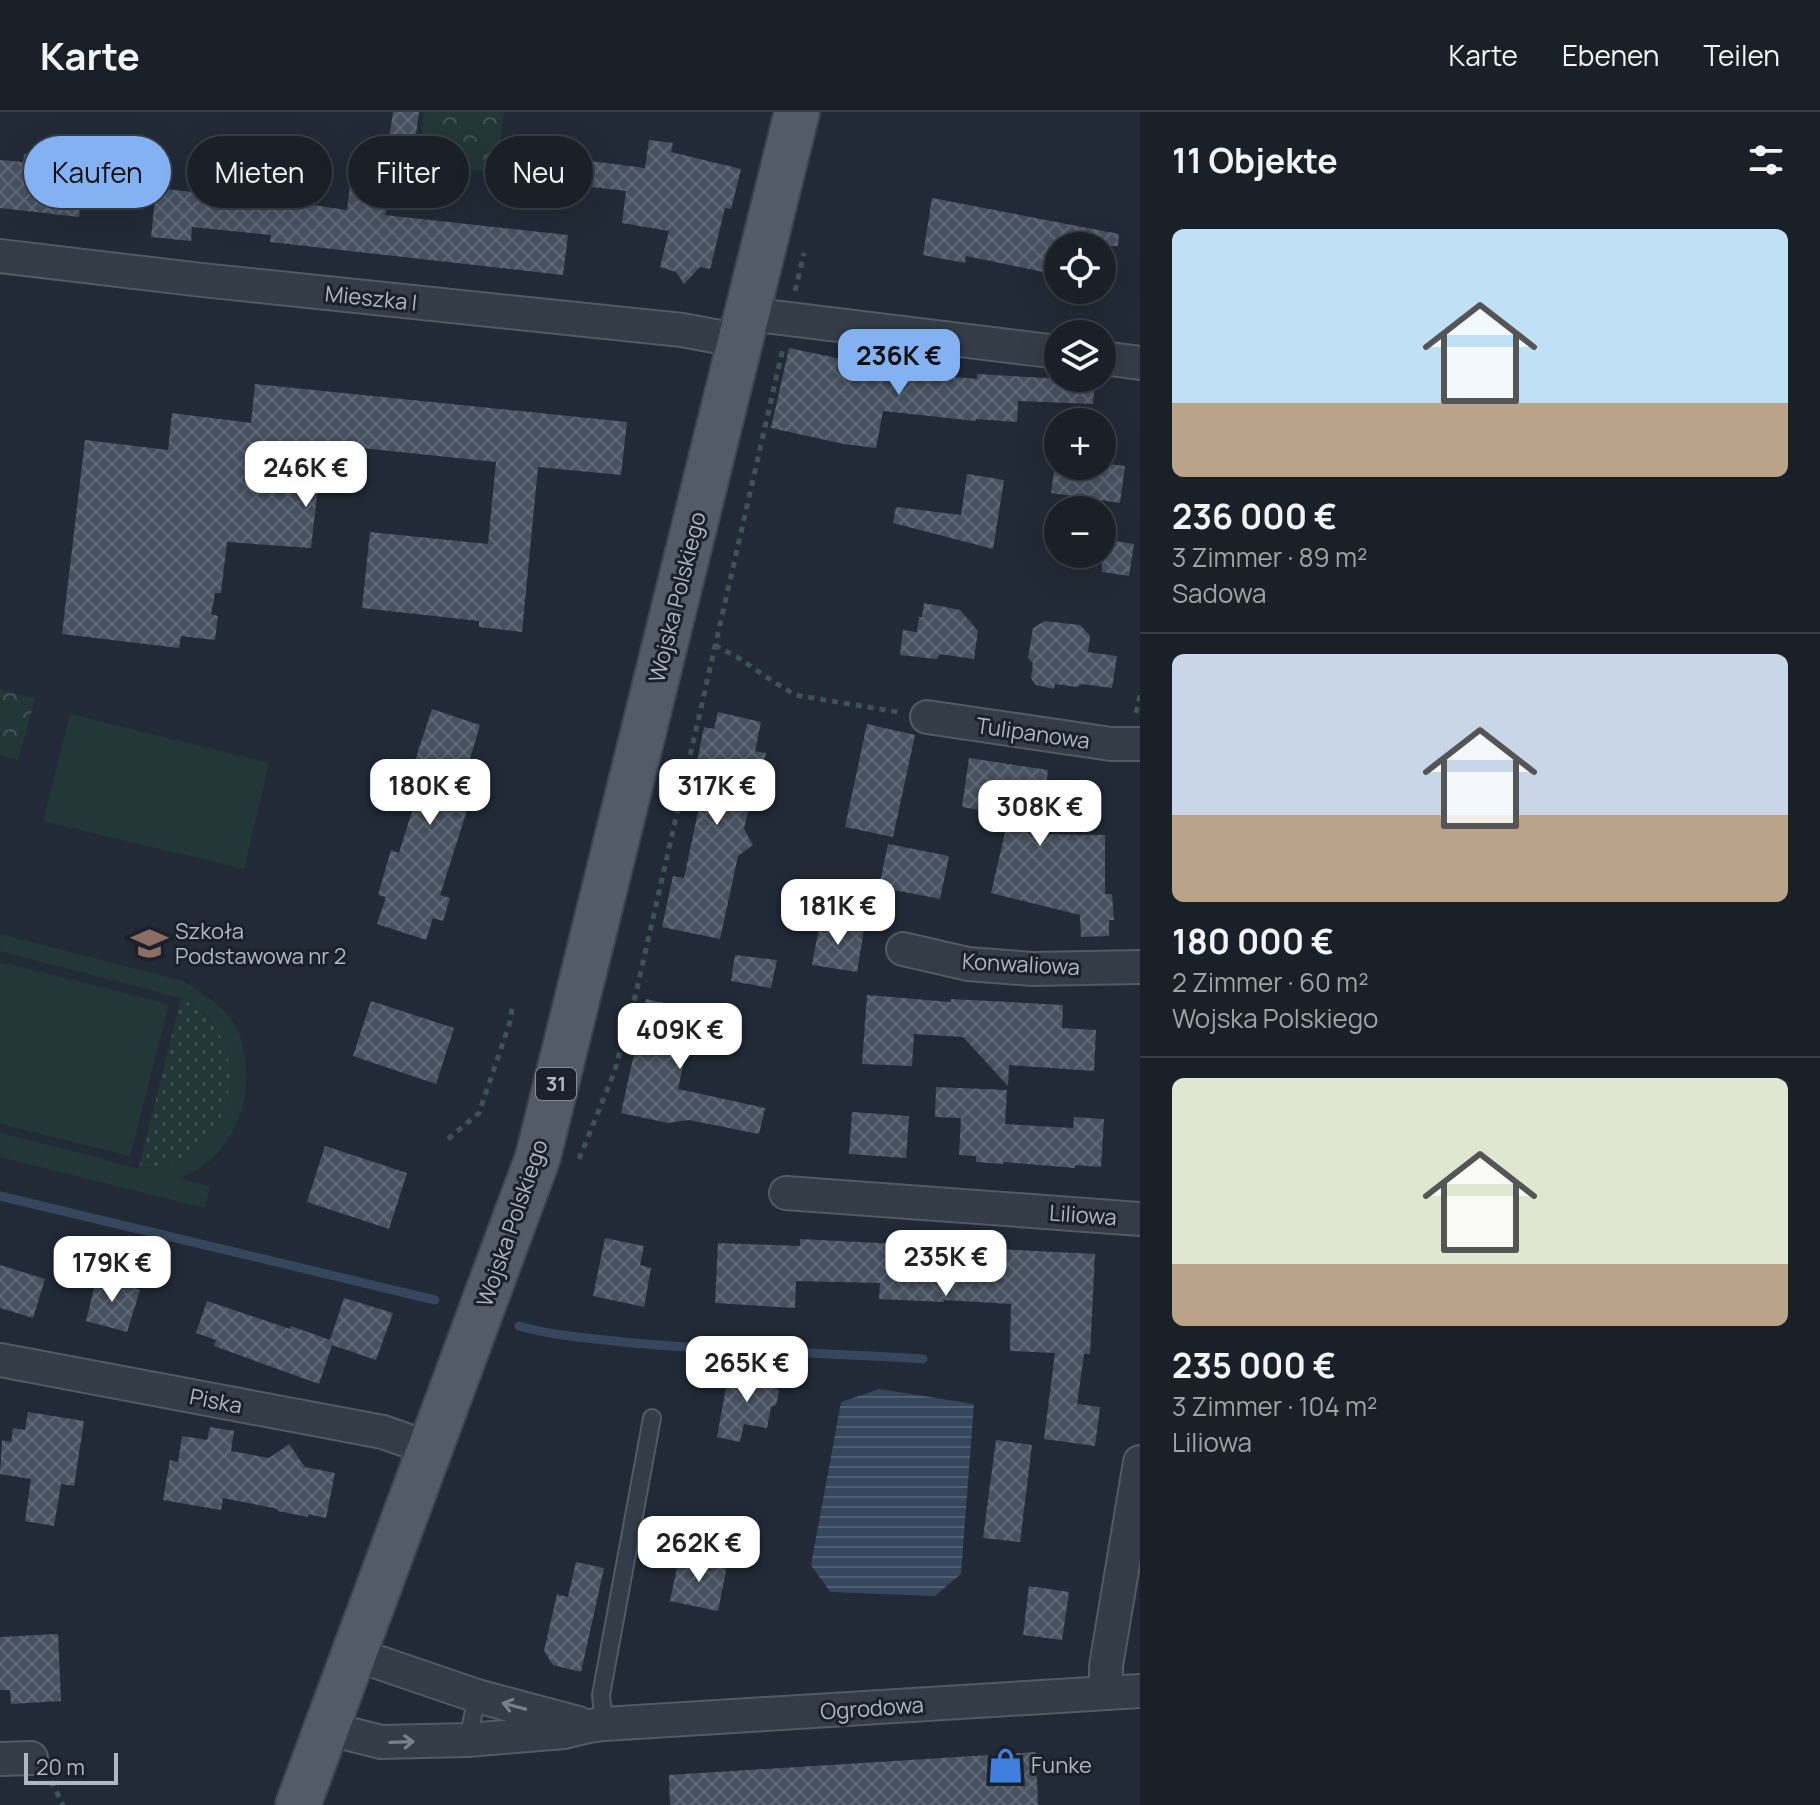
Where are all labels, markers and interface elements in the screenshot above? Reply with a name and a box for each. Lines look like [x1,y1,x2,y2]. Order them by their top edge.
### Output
text: Karte [40,29,140,81]
text: Karte [1449,36,1518,74]
text: Ebenen [1562,36,1660,74]
text: Teilen [1704,36,1780,74]
chip: Kaufen [24,136,171,208]
chip: Mieten [187,136,332,208]
chip: Filter [348,136,469,208]
chip: Neu [485,136,593,208]
text: 11 Objekte [1172,137,1338,183]
icon: filters [1744,138,1788,182]
map controls [1044,232,1116,568]
button: locate [1044,232,1116,304]
street label: Mieszka I [324,278,418,318]
icon: home [1408,281,1552,425]
button: layers [1044,320,1116,392]
pin: 236K € [834,329,964,397]
text: 236K € [856,337,942,373]
button: + [1044,408,1116,480]
pin: 246K € [241,441,371,509]
text: 246K € [263,449,349,485]
text: 236 000 € [1172,493,1337,539]
button: − [1044,496,1116,568]
street label: Wojska Polskiego [641,509,713,685]
text: 3 Zimmer · 89 m² [1172,539,1367,575]
text: Sadowa [1172,575,1266,611]
icon: home [1408,706,1552,850]
street label: Tulipanowa [974,710,1092,756]
pin: 180K € [365,759,495,827]
pin: 317K € [652,759,782,827]
text: 180K € [388,767,472,803]
text: 317K € [677,767,757,803]
pin: 308K € [975,780,1105,848]
text: 308K € [996,788,1084,824]
pin: 181K € [773,879,903,947]
text: 181K € [799,887,877,923]
place label: Szkoła Podstawowa nr 2 [175,916,346,971]
text: 180 000 € [1172,918,1334,964]
school or university icon: Szkoła Podstawowa nr 2 [130,925,168,963]
street label: Konwaliowa [961,946,1081,982]
text: 2 Zimmer · 60 m² [1172,964,1369,1000]
text: Wojska Polskiego [1172,1000,1379,1036]
pin: 409K € [615,1003,745,1071]
text: 409K € [636,1011,724,1047]
road number: 31 [536,1068,576,1100]
icon: home [1408,1130,1552,1274]
street label: Wojska Polskiego [469,1136,555,1310]
street label: Liliowa [1048,1198,1118,1232]
pin: 235K € [881,1230,1011,1298]
pin: 179K € [47,1236,177,1304]
text: 235K € [903,1238,989,1274]
text: 179K € [72,1244,152,1280]
pin: 265K € [682,1336,812,1404]
text: 235 000 € [1172,1342,1336,1388]
text: 265K € [704,1344,790,1380]
street label: Piska [187,1381,245,1421]
text: 3 Zimmer · 104 m² [1172,1388,1377,1424]
text: Liliowa [1172,1424,1252,1460]
pin: 262K € [634,1516,764,1584]
text: 262K € [656,1524,742,1560]
street label: Ogrodowa [819,1689,925,1727]
one-way arrow [501,1697,527,1712]
one-way arrow [388,1734,415,1749]
shop icon: Funke [986,1746,1024,1784]
scale bar [24,1749,118,1785]
place label: Funke [1031,1750,1092,1780]
text: 20 m [36,1752,85,1782]

